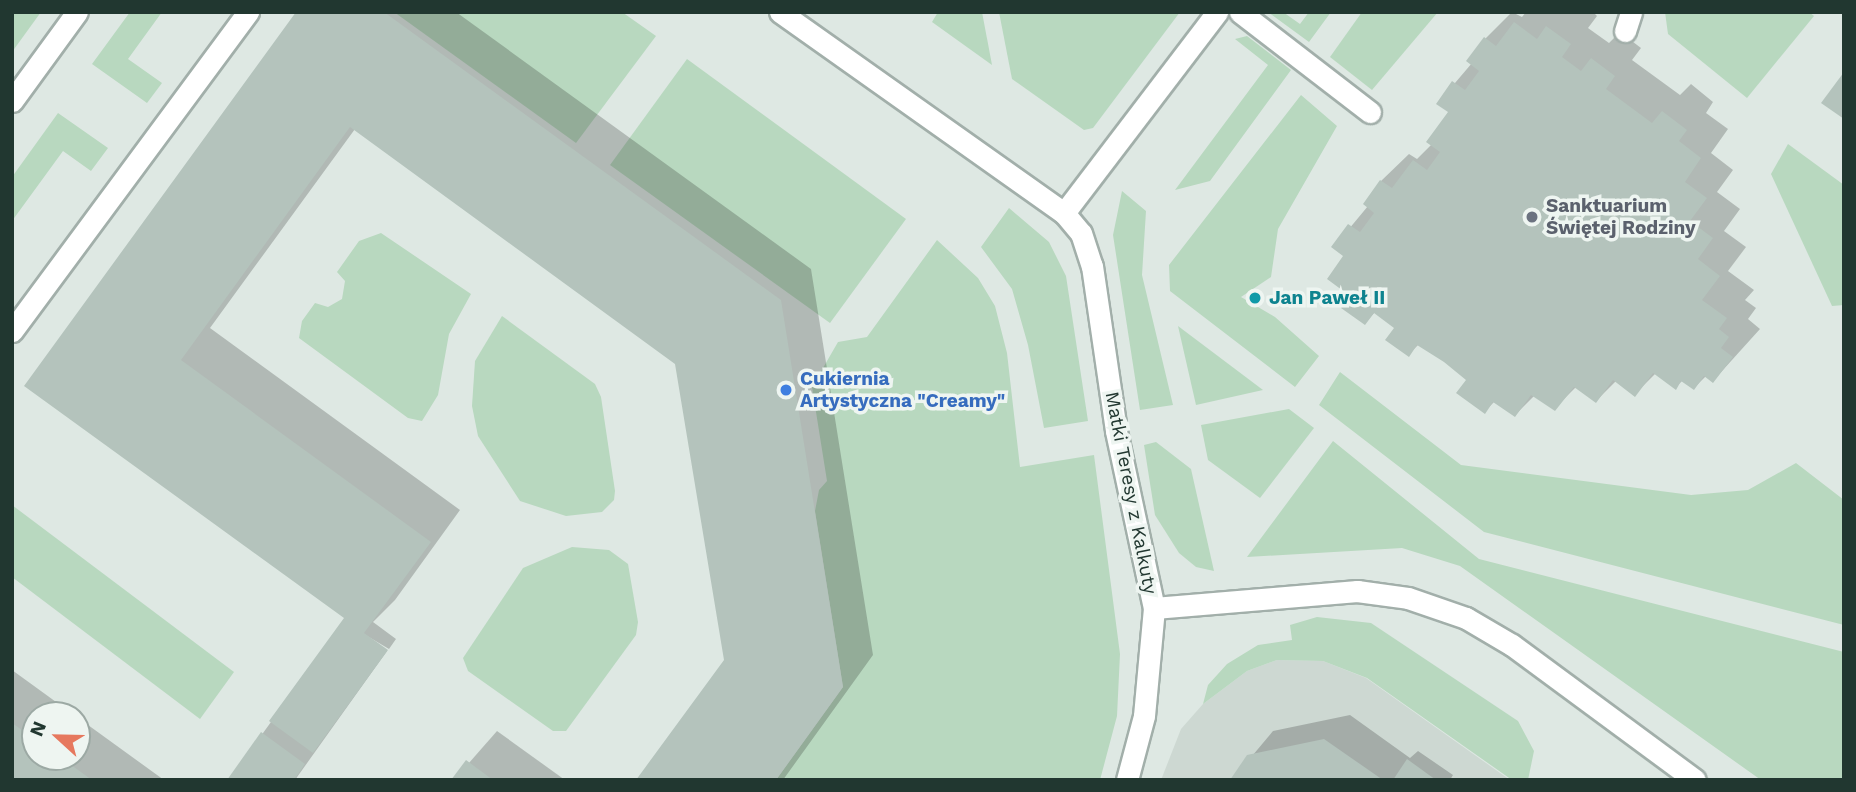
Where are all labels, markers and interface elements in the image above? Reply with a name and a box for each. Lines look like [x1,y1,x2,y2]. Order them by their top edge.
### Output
place label: Sanktuarium Świętej Rodziny [1546,195,1696,239]
marker: Sanktuarium Świętej Rodziny [1524,209,1540,225]
place label: Jan Paweł II [1269,287,1385,309]
marker: Jan Paweł II [1247,290,1263,306]
place label: Cukiernia Artystyczna "Creamy" [800,368,1006,412]
marker: Cukiernia Artystyczna "Creamy" [778,382,794,398]
street label: Matki Teresy z Kalkuty [1100,389,1162,597]
north arrow [21,701,91,771]
text: N [25,718,51,740]

